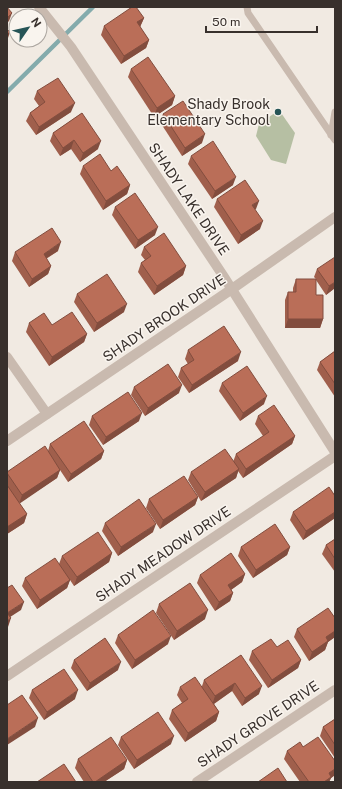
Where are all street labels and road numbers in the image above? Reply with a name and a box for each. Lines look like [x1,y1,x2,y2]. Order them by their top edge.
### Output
street label: SHADY LAKE DRIVE [145,140,233,258]
street label: SHADY BROOK DRIVE [100,271,228,365]
street label: SHADY MEADOW DRIVE [92,503,234,605]
street label: SHADY GROVE DRIVE [194,677,322,771]

